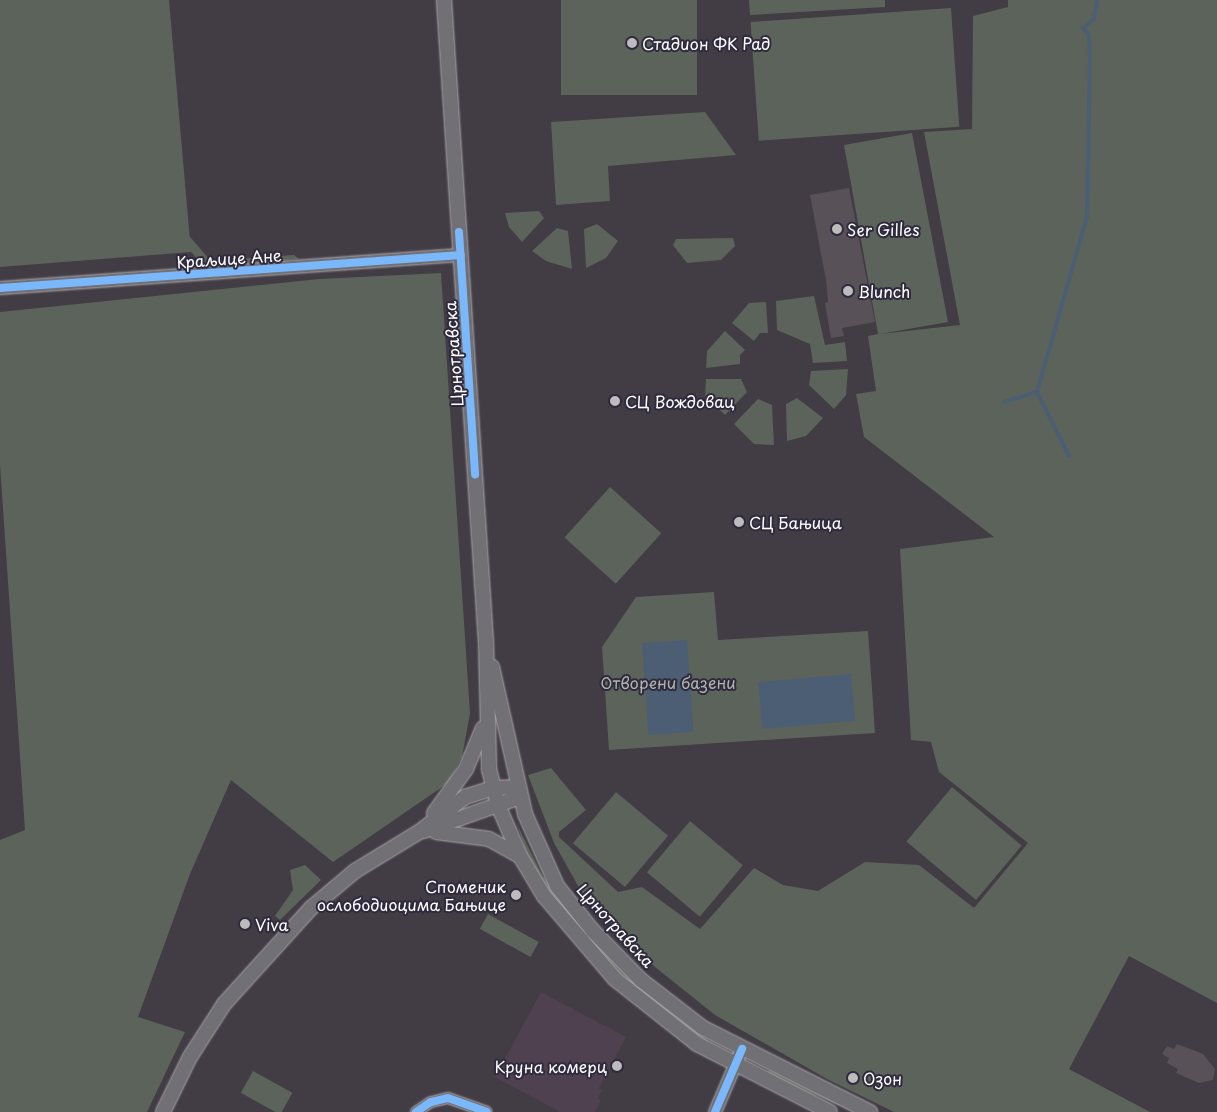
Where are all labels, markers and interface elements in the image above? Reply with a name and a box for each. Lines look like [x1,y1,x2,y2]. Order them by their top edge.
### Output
place label: Стадион ФК Рад [642,33,772,53]
marker: Стадион ФК Рад [626,37,638,49]
place label: Ser Gilles [847,219,922,239]
marker: Ser Gilles [831,223,843,235]
street label: Краљице Ане [176,245,282,271]
place label: Blunch [858,281,910,301]
marker: Blunch [842,285,854,297]
street label: Црнотравска [440,301,466,407]
place label: СЦ Вождовац [625,391,736,411]
marker: СЦ Вождовац [609,395,621,407]
place label: СЦ Бањица [749,512,843,532]
marker: СЦ Бањица [733,516,745,528]
park label: Отворени базени [600,672,736,692]
place label: Споменик ослободиоцима Бањице [316,876,506,914]
street label: Црнотравска [573,879,659,971]
marker: Споменик ослободиоцима Бањице [510,889,522,901]
place label: Viva [255,914,289,934]
marker: Viva [239,918,251,930]
place label: Круна комерц [494,1056,607,1076]
marker: Круна комерц [611,1060,623,1072]
place label: Озон [863,1068,902,1088]
marker: Озон [847,1072,859,1084]

